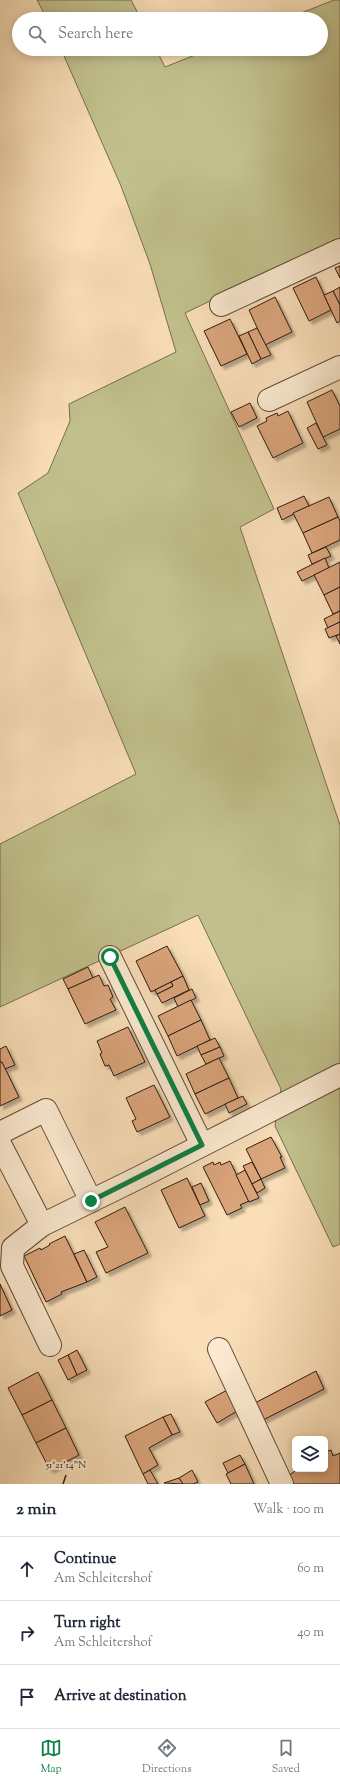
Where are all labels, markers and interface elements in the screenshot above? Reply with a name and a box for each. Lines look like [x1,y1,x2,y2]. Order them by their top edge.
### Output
search box [12,12,328,56]
icon: search [26,23,48,45]
text: Search here [58,24,133,45]
route start [101,948,119,966]
route end [82,1192,100,1210]
map controls [292,1436,328,1472]
button: layers [292,1436,328,1472]
text: 51°21'14"N [45,1458,86,1473]
text: 2 min [16,1498,57,1522]
text: Walk · 100 m [253,1501,324,1519]
text: Continue [54,1549,116,1570]
icon: ahead [16,1558,38,1580]
text: 60 m [297,1560,324,1578]
text: Am Schleitershof [54,1570,152,1588]
text: Turn right [54,1613,120,1634]
icon: right [16,1622,38,1644]
text: 40 m [297,1624,324,1642]
text: Am Schleitershof [54,1634,152,1652]
icon: arrive [16,1686,38,1708]
text: Arrive at destination [54,1686,187,1707]
tab: Map [40,1737,62,1777]
tab: Directions [142,1737,192,1777]
tab: Saved [272,1737,300,1777]

